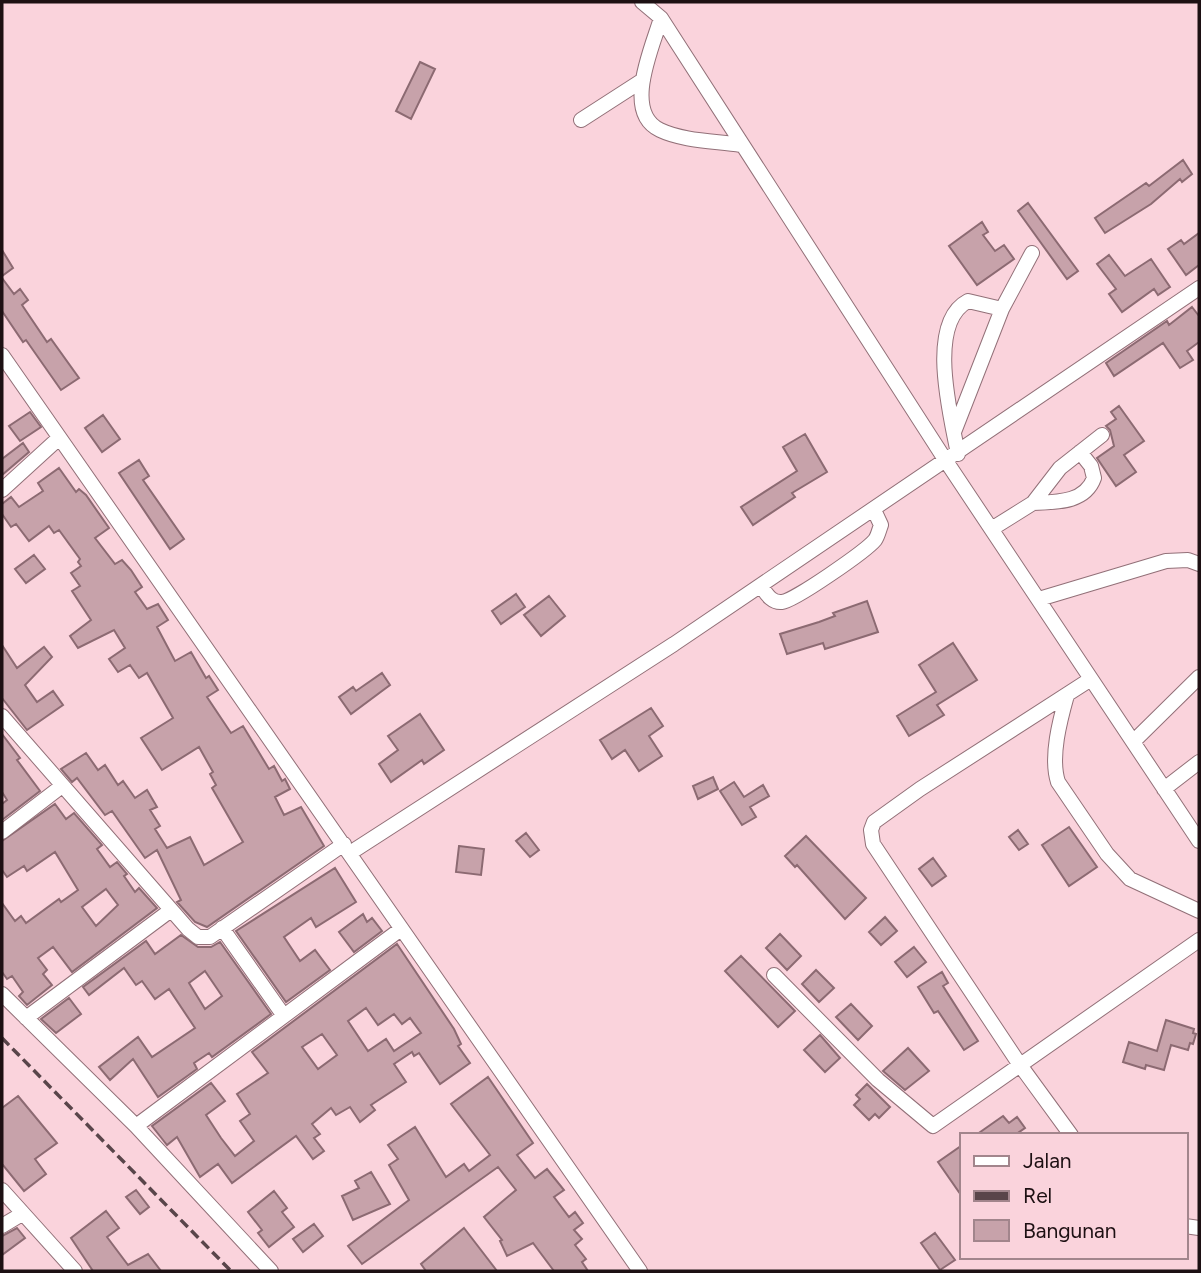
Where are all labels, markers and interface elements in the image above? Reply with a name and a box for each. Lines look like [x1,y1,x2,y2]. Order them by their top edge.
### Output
legend [960,1133,1187,1259]
text: Jalan [1023,1148,1072,1173]
text: Rel [1023,1183,1052,1208]
text: Bangunan [1023,1218,1116,1243]

